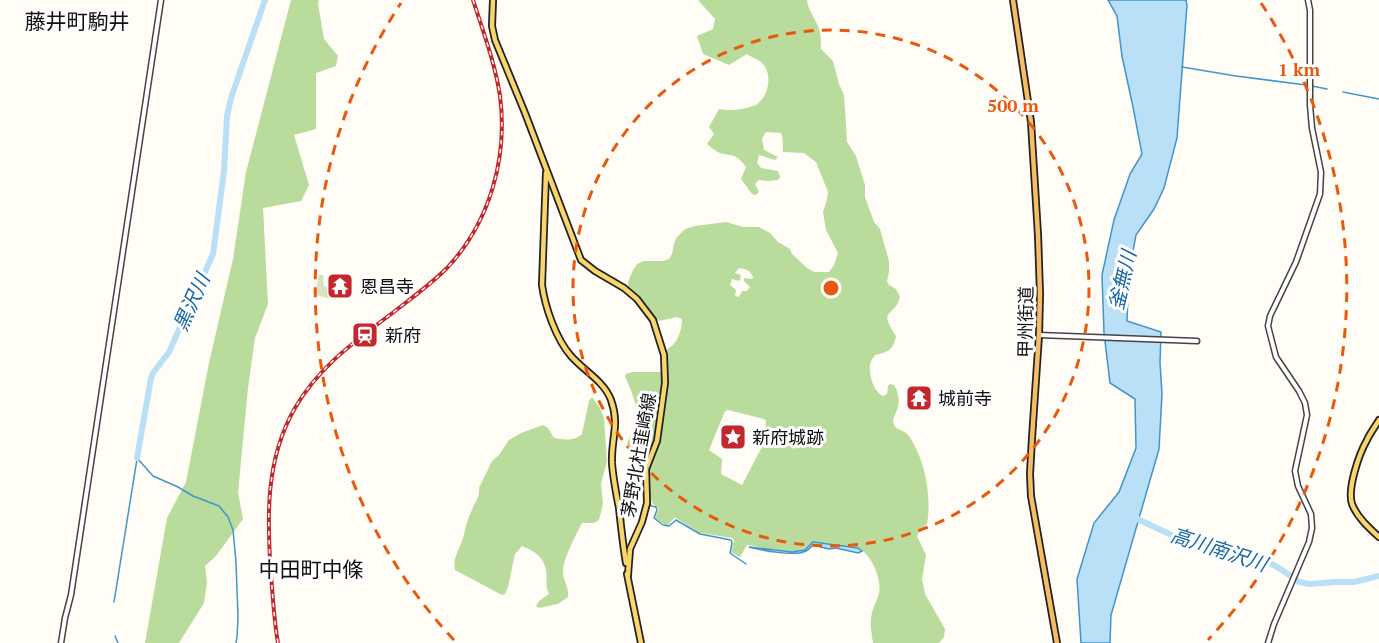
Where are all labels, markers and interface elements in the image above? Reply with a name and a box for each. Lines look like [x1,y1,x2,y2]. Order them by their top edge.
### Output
district label: 藤井町駒井 [25,7,130,35]
text: 1 km [1278,57,1320,81]
text: 500 m [987,93,1039,117]
water label: 釜無川 [1102,246,1142,312]
water label: 黒沢川 [166,267,216,335]
temple icon: 恩昌寺 [325,271,355,301]
place label: 恩昌寺 [360,274,414,298]
centre of rings [821,278,841,298]
street label: 甲州街道 [1012,286,1038,358]
station icon: 新府 [350,320,380,350]
place label: 新府 [385,323,421,347]
temple icon: 城前寺 [904,383,934,413]
place label: 城前寺 [938,386,992,410]
street label: 茅野北杜韮崎線 [615,391,661,519]
place icon: 新府城跡 [718,422,748,452]
place label: 新府城跡 [752,425,824,449]
water label: 高川南沢川 [1167,521,1273,578]
district label: 中田町中條 [259,555,364,583]

